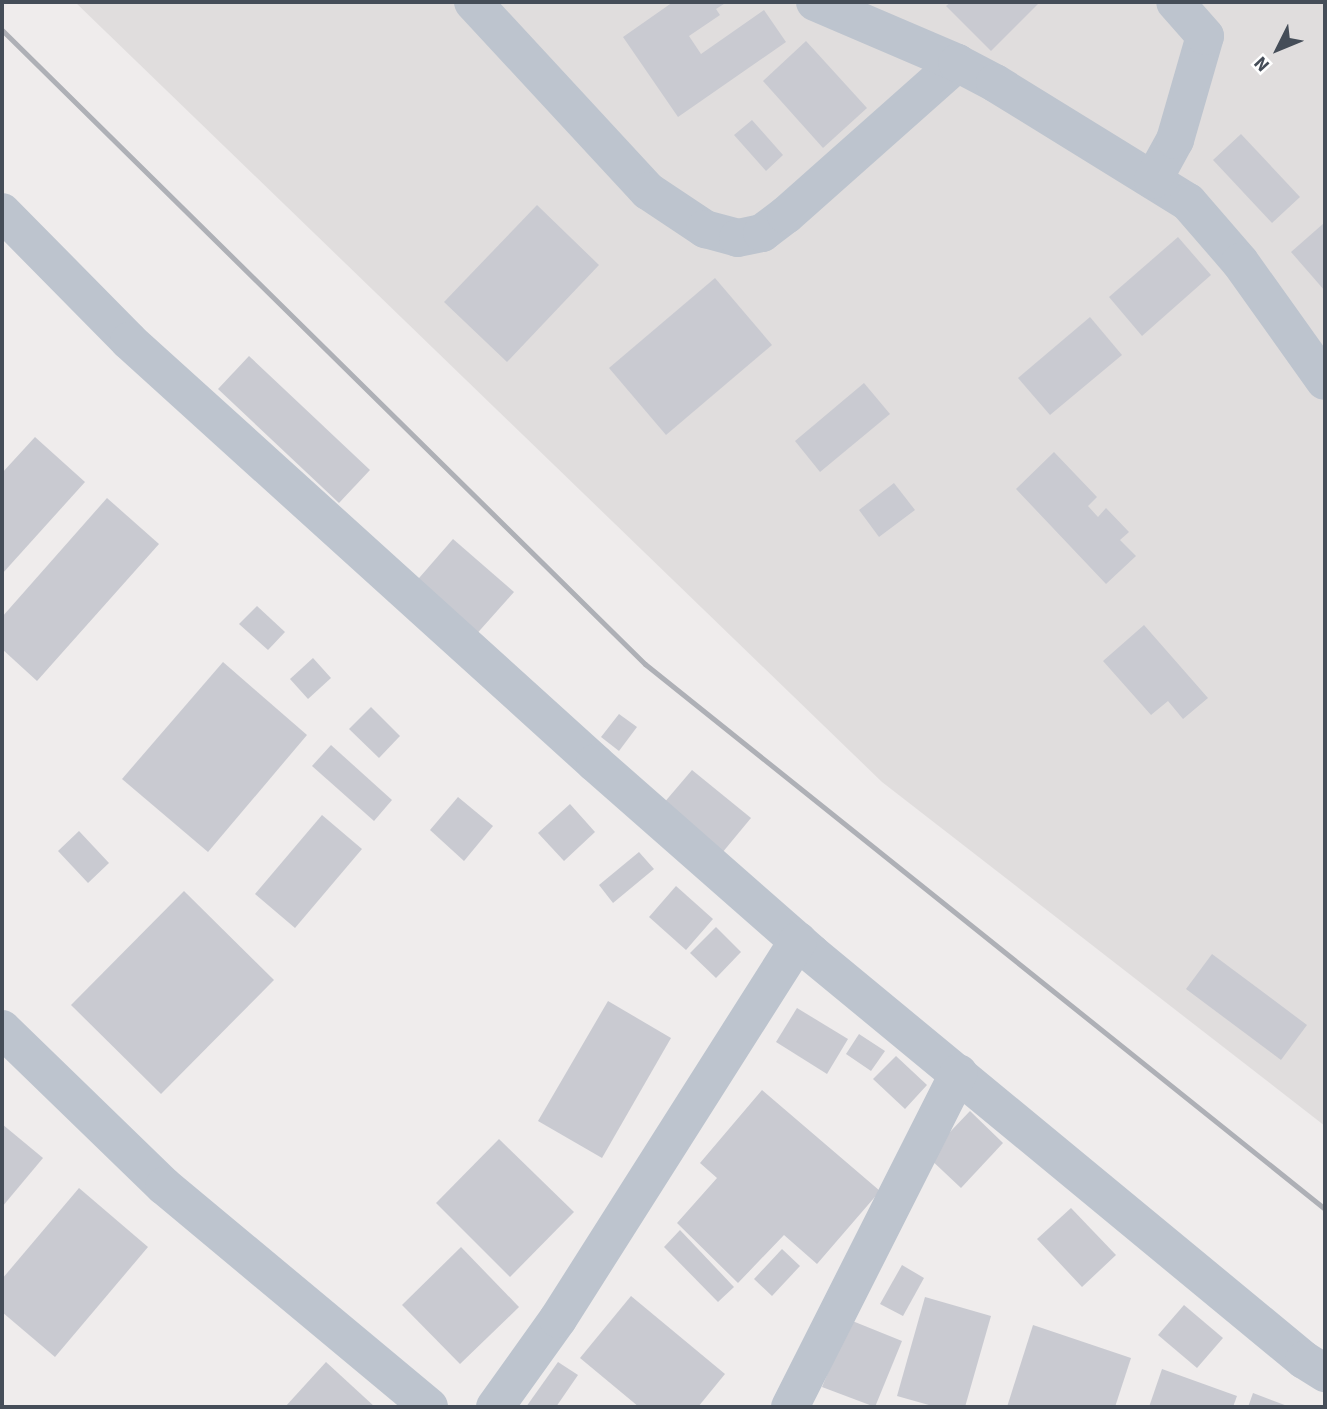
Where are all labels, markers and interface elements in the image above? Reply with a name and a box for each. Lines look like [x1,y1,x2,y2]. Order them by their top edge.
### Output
north arrow [1243,14,1313,84]
text: N [1248,50,1276,77]

